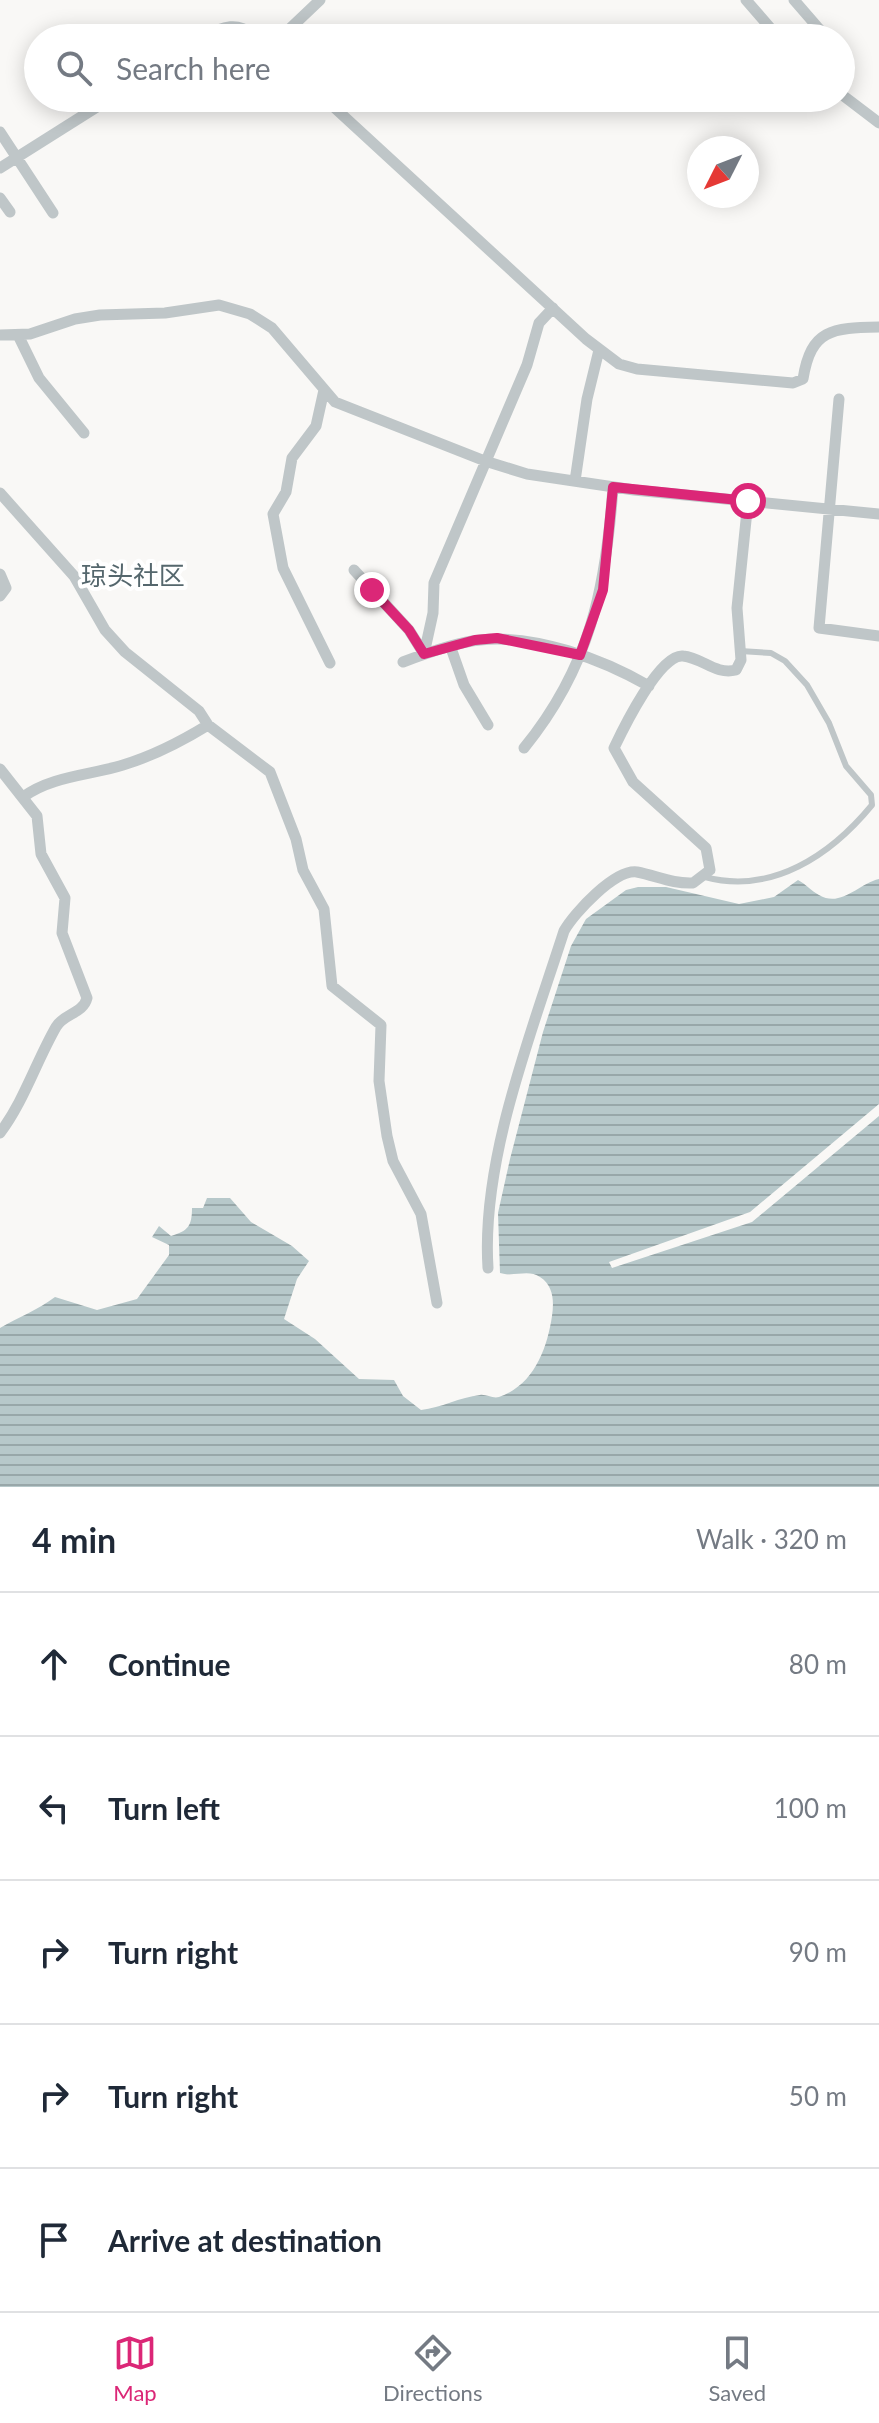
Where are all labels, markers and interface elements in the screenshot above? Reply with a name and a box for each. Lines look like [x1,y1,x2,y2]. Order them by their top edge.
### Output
search box [24,24,855,112]
icon: search [52,46,96,90]
text: Search here [116,50,271,86]
north arrow [687,136,759,208]
route start [730,483,766,519]
district label: 琼头社区 [81,559,185,591]
route end [354,572,390,608]
text: 4 min [32,1519,116,1560]
text: Walk · 320 m [696,1523,847,1555]
icon: ahead [32,1642,76,1686]
text: Continue [108,1646,231,1682]
text: 80 m [789,1648,847,1680]
icon: left [32,1786,76,1830]
text: Turn left [108,1790,220,1826]
text: 100 m [774,1792,847,1824]
icon: right [32,1930,76,1974]
text: Turn right [108,1934,238,1970]
text: 90 m [789,1936,847,1968]
icon: right [32,2074,76,2118]
text: Turn right [108,2078,238,2114]
text: 50 m [789,2080,847,2112]
icon: arrive [32,2218,76,2262]
text: Arrive at destination [108,2222,382,2258]
tab: Map [113,2331,157,2406]
tab: Directions [383,2331,482,2406]
tab: Saved [708,2331,766,2406]

